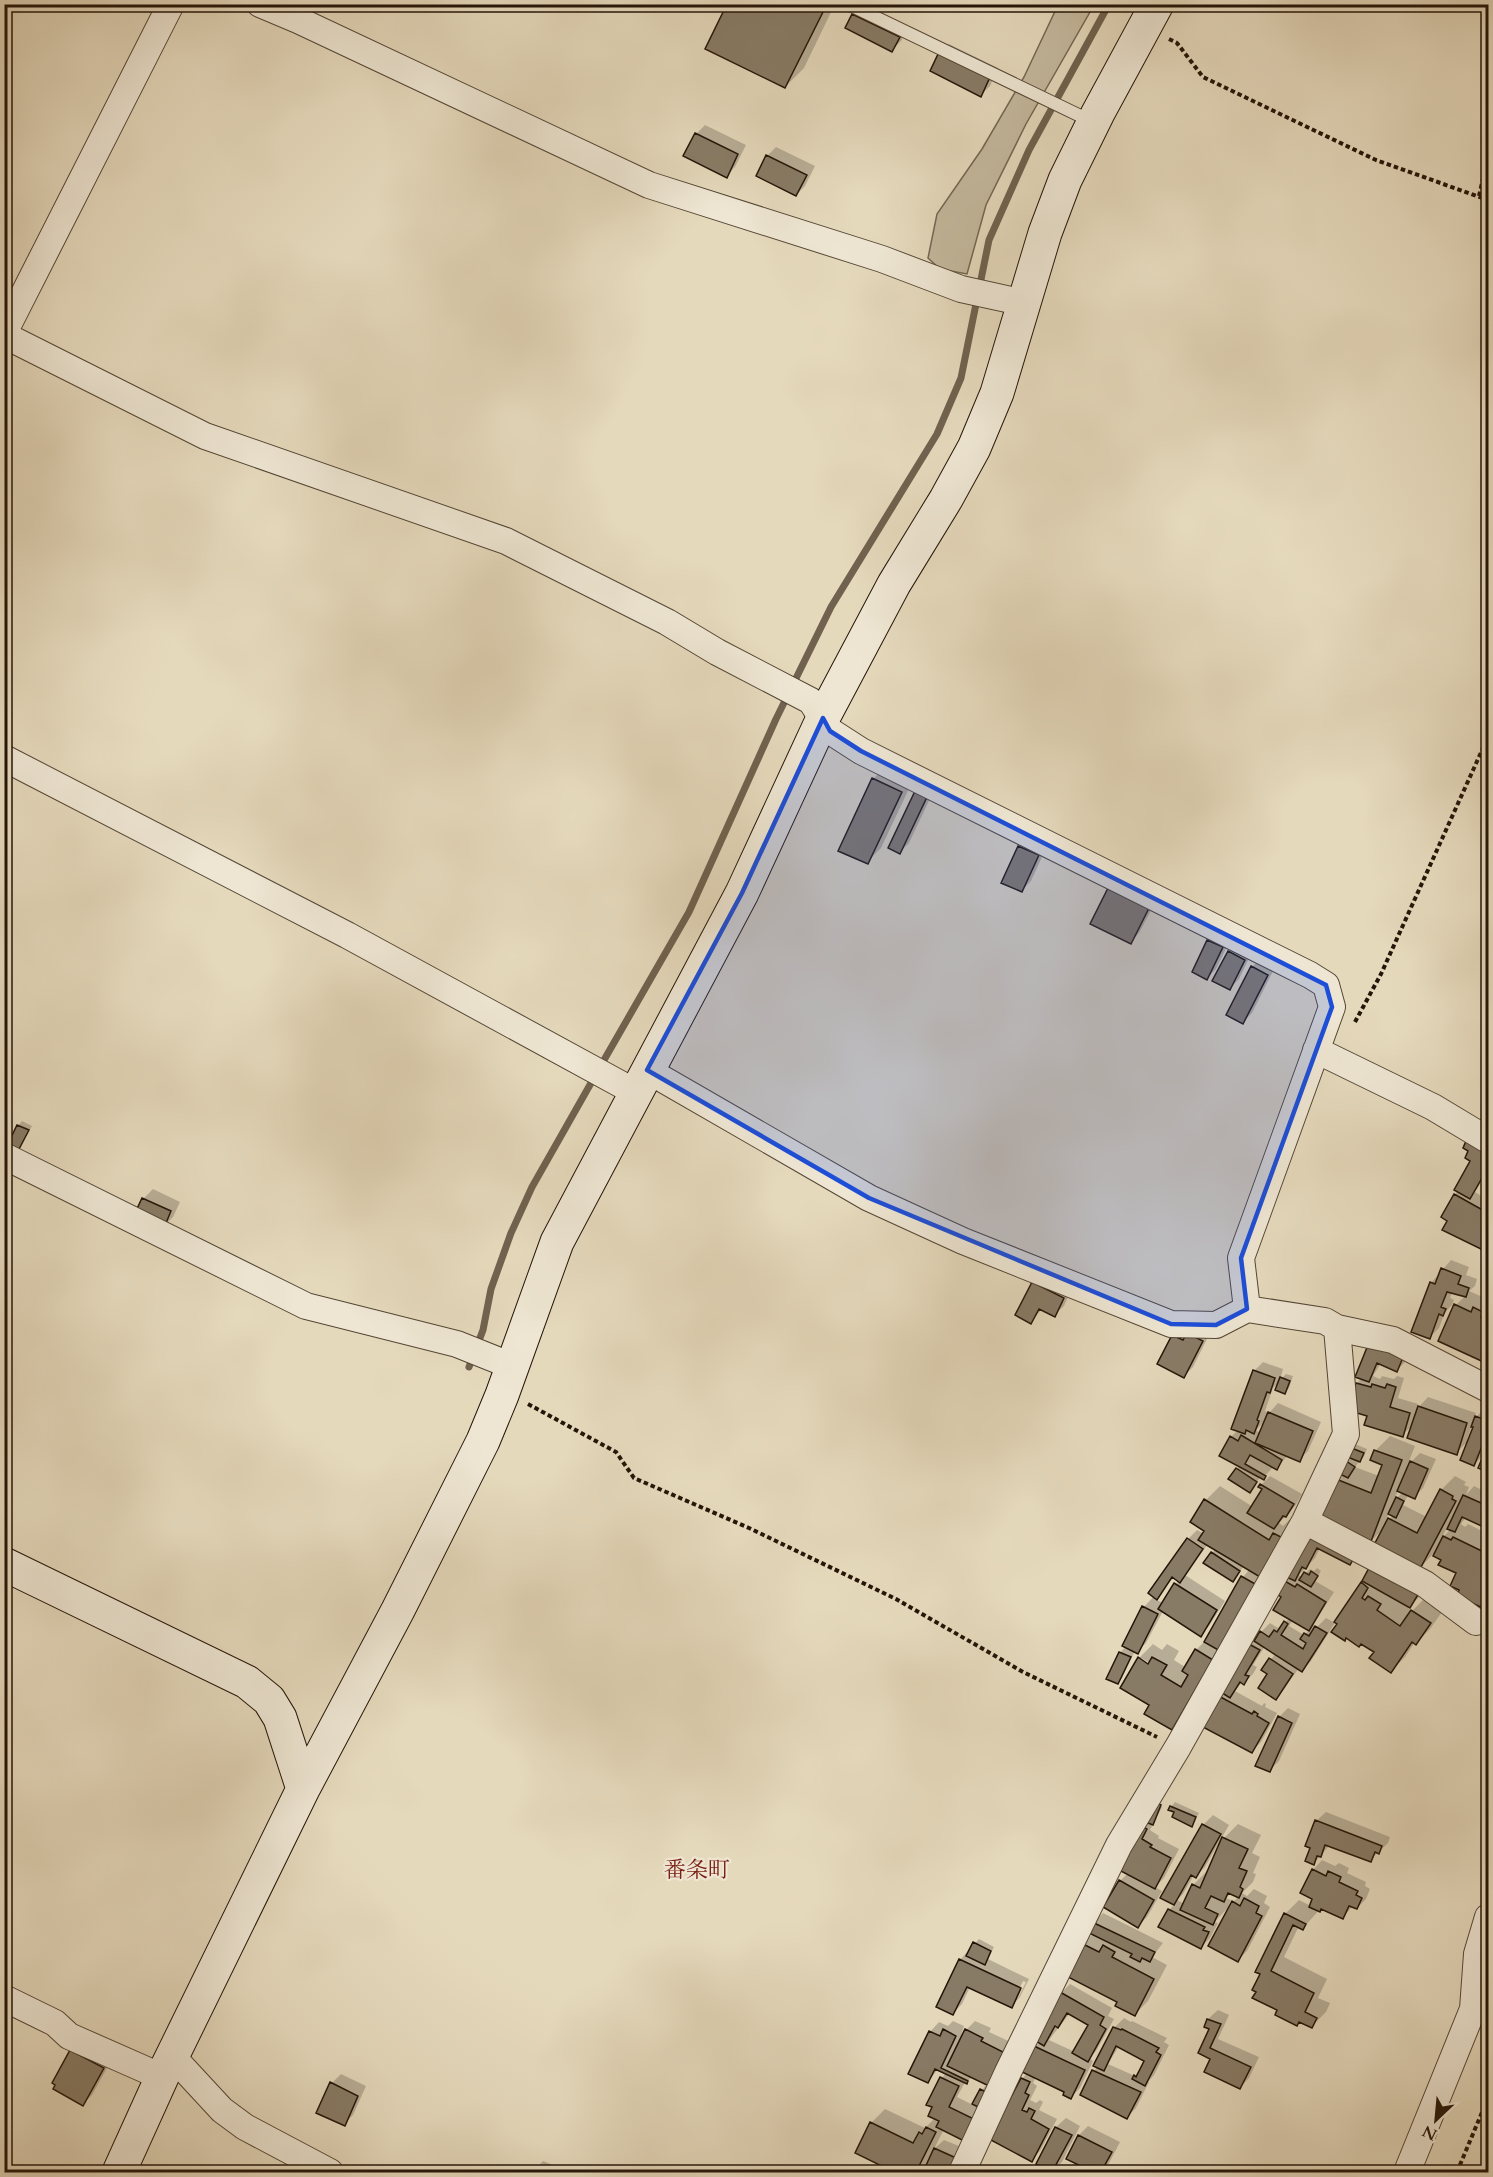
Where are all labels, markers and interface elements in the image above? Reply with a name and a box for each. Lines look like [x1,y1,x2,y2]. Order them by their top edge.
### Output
district label: 番条町 [664,1855,730,1885]
north arrow [1406,2090,1466,2150]
text: N [1419,2120,1441,2146]

